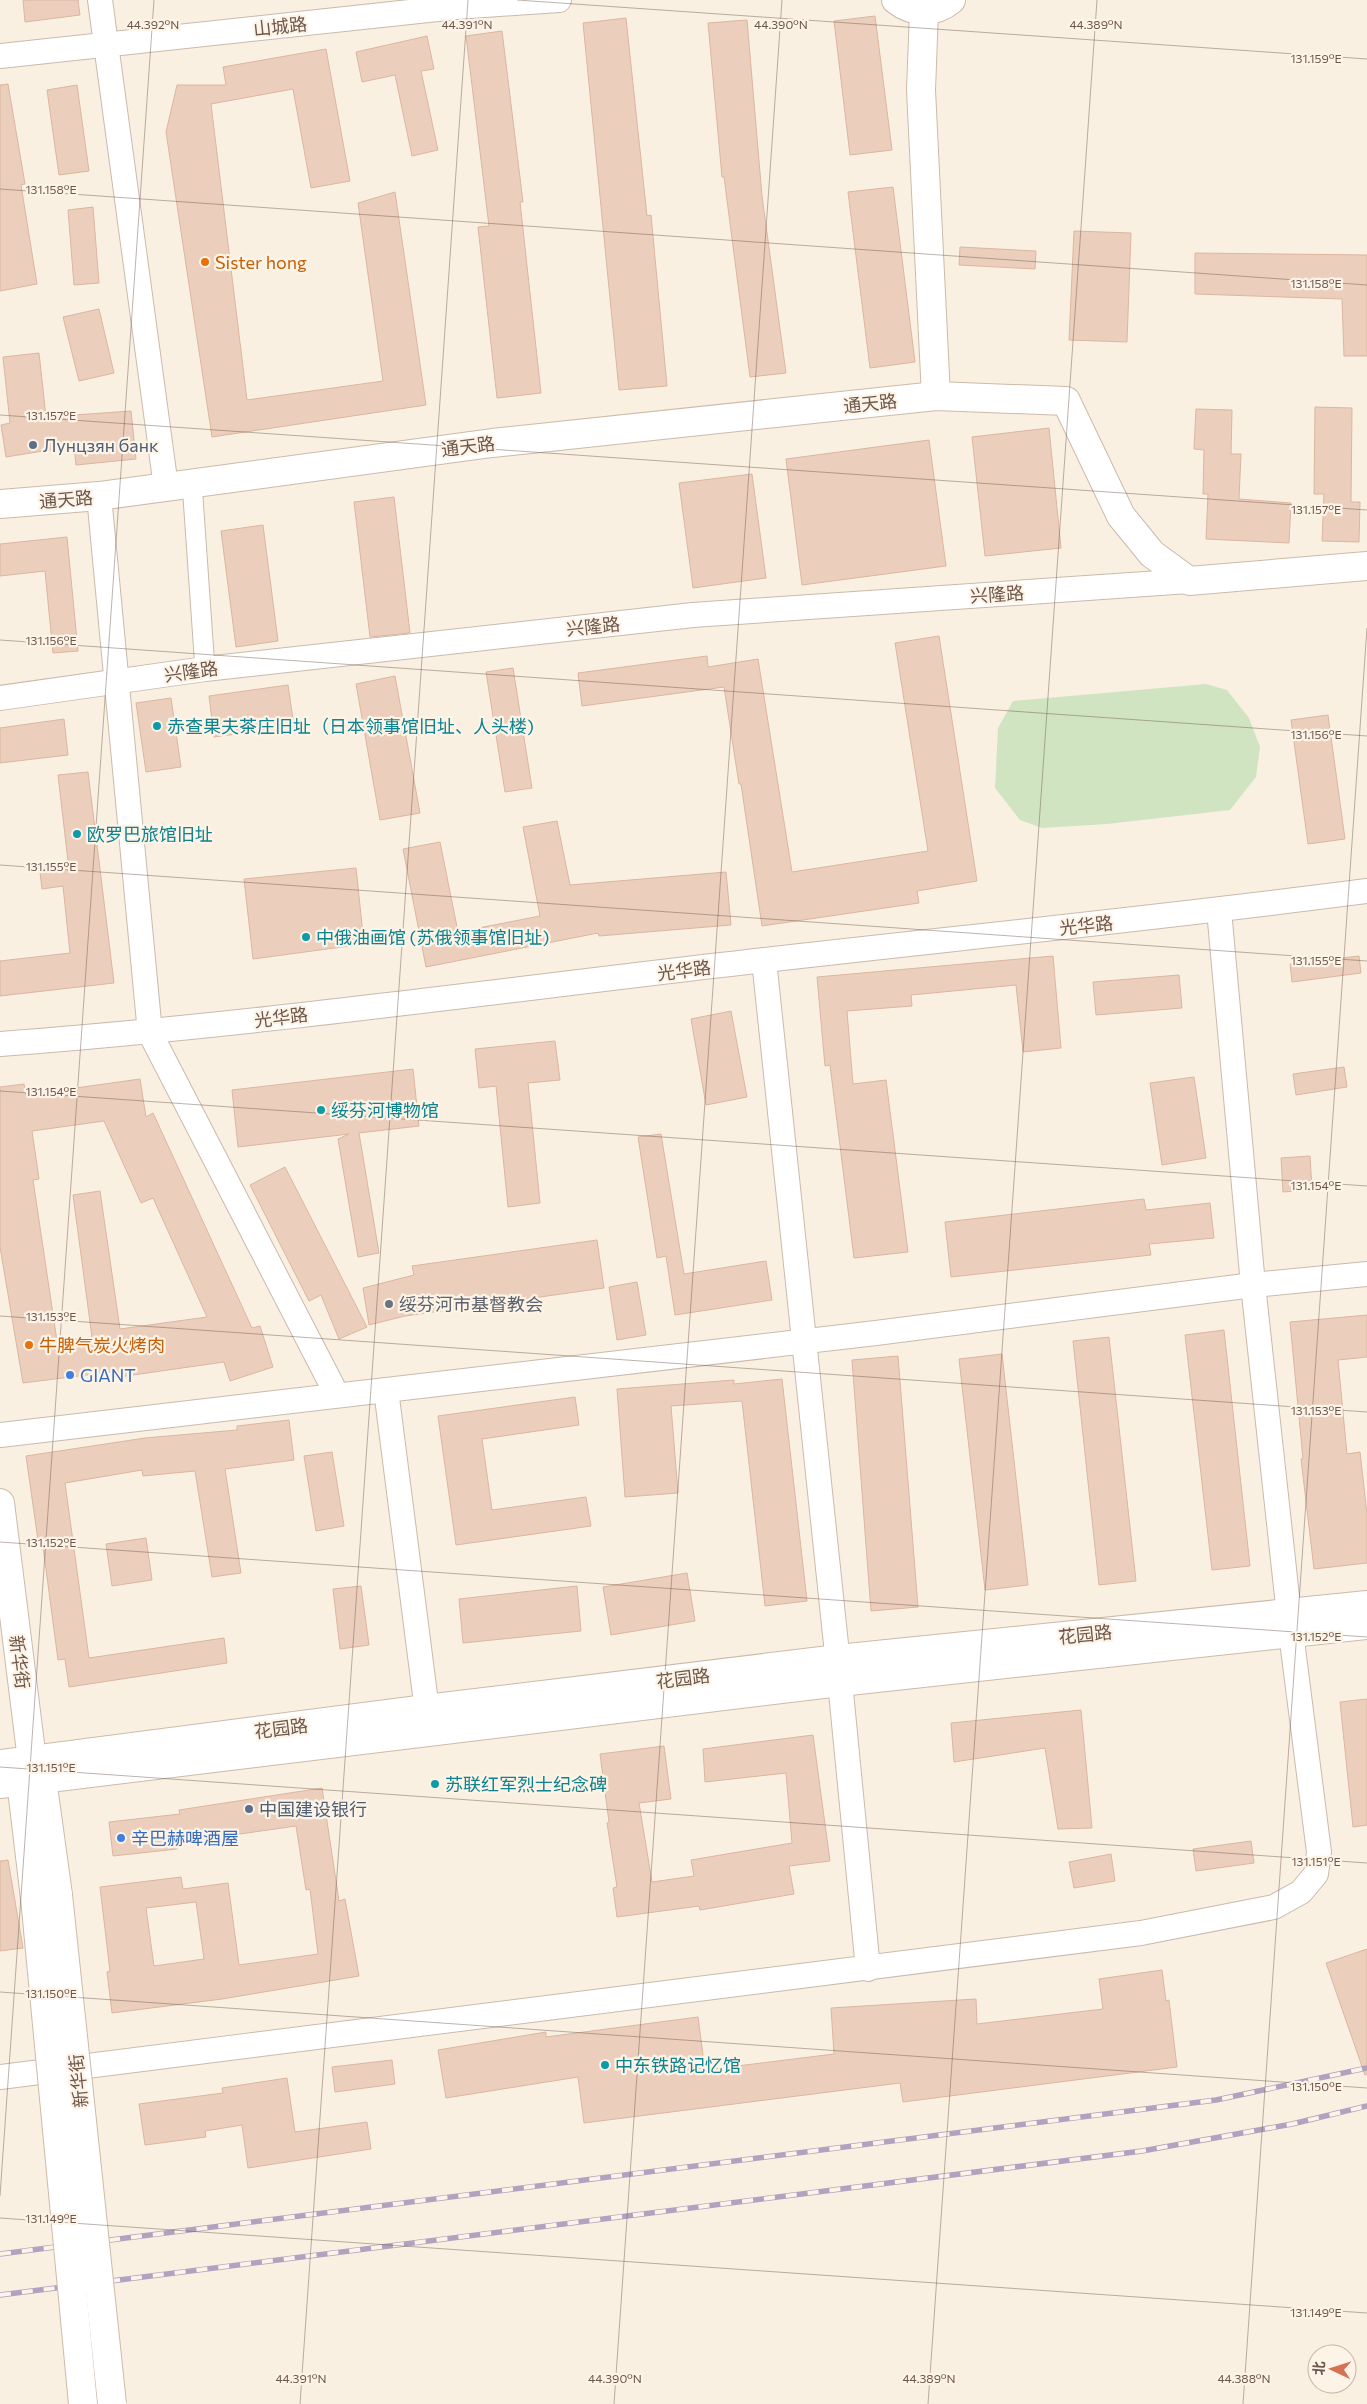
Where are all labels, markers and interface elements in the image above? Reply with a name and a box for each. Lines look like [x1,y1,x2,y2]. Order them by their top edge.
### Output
street label: 山城路 [252,12,308,40]
text: 44.392°N [127,17,179,31]
text: 44.391°N [441,17,493,31]
text: 44.390°N [754,17,808,31]
text: 44.389°N [1069,17,1123,31]
text: 131.159°E [1290,51,1342,65]
text: 131.158°E [25,182,77,196]
place label: Sister hong [215,251,307,273]
marker: Sister hong [199,256,211,268]
text: 131.158°E [1290,276,1342,290]
street label: 通天路 [842,389,898,417]
text: 131.157°E [26,408,76,422]
street label: 通天路 [440,432,496,460]
place label: Лунцзян банк [43,434,159,456]
marker: Лунцзян банк [27,439,39,451]
street label: 通天路 [38,486,94,512]
text: 131.157°E [1291,502,1341,516]
street label: 兴隆路 [969,581,1025,607]
street label: 兴隆路 [565,612,621,640]
text: 131.156°E [25,633,77,647]
street label: 兴隆路 [163,656,219,686]
place label: 赤查果夫茶庄旧址（日本领事馆旧址、人头楼) [167,715,534,737]
marker: 赤查果夫茶庄旧址（日本领事馆旧址、人头楼) [151,720,163,732]
text: 131.156°E [1290,727,1342,741]
place label: 欧罗巴旅馆旧址 [87,823,213,845]
marker: 欧罗巴旅馆旧址 [71,828,83,840]
text: 131.155°E [26,859,76,873]
street label: 光华路 [1058,911,1114,939]
place label: 中俄油画馆 (苏俄领事馆旧址) [316,926,549,948]
marker: 中俄油画馆 (苏俄领事馆旧址) [300,931,312,943]
text: 131.155°E [1291,953,1341,967]
street label: 光华路 [656,956,712,984]
street label: 光华路 [253,1003,309,1031]
text: 131.154°E [26,1084,76,1098]
place label: 绥芬河博物馆 [331,1099,439,1121]
marker: 绥芬河博物馆 [315,1104,327,1116]
text: 131.154°E [1291,1178,1341,1192]
place label: 绥芬河市基督教会 [399,1293,543,1315]
marker: 绥芬河市基督教会 [383,1298,395,1310]
text: 131.153°E [26,1309,76,1323]
place label: 牛脾气炭火烤肉 [39,1334,165,1356]
marker: 牛脾气炭火烤肉 [23,1339,35,1351]
place label: GIANT [80,1364,136,1386]
marker: GIANT [64,1369,76,1381]
text: 131.153°E [1291,1403,1341,1417]
text: 131.152°E [26,1535,76,1549]
street label: 花园路 [1057,1620,1113,1648]
text: 131.152°E [1291,1629,1341,1643]
street label: 新华街 [6,1634,34,1690]
street label: 花园路 [655,1664,711,1692]
street label: 花园路 [253,1714,309,1742]
text: 131.151°E [26,1760,76,1774]
place label: 苏联红军烈士纪念碑 [445,1773,607,1795]
marker: 苏联红军烈士纪念碑 [429,1778,441,1790]
place label: 中国建设银行 [259,1798,367,1820]
marker: 中国建设银行 [243,1803,255,1815]
place label: 辛巴赫啤酒屋 [131,1827,239,1849]
marker: 辛巴赫啤酒屋 [115,1832,127,1844]
text: 131.151°E [1291,1854,1341,1868]
text: 131.150°E [25,1986,77,2000]
street label: 新华街 [64,2053,92,2109]
place label: 中东铁路记忆馆 [615,2054,741,2076]
marker: 中东铁路记忆馆 [599,2059,611,2071]
text: 131.150°E [1290,2079,1342,2093]
text: 131.149°E [25,2211,77,2225]
text: 131.149°E [1290,2305,1342,2319]
north arrow [1307,2344,1357,2394]
text: 北 [1310,2360,1328,2376]
text: 44.391°N [275,2371,327,2385]
text: 44.390°N [588,2371,642,2385]
text: 44.389°N [902,2371,956,2385]
text: 44.388°N [1217,2371,1271,2385]

